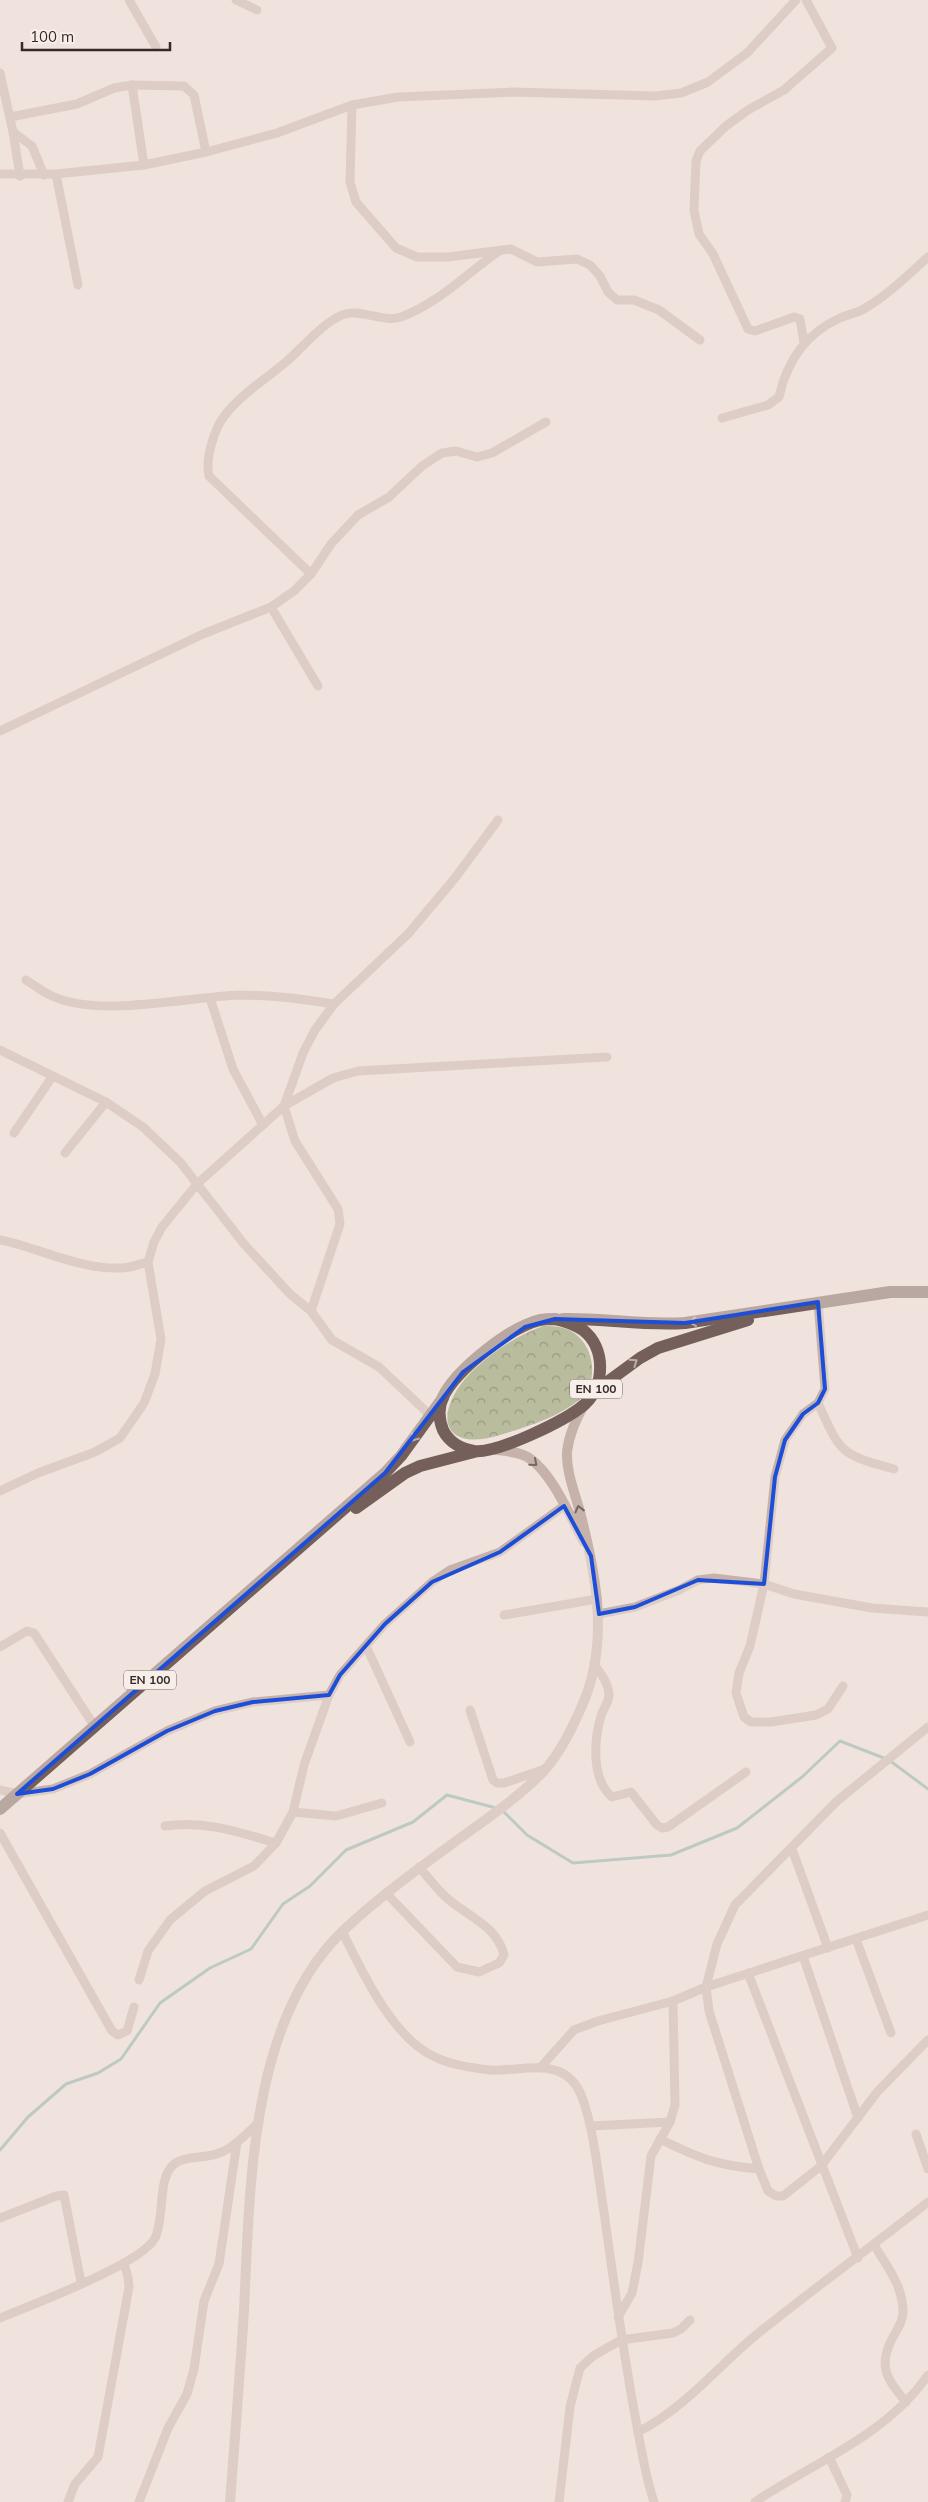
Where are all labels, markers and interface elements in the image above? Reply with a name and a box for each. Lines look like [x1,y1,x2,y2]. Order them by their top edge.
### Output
scale bar [22,20,170,52]
text: 100 m [30,27,74,46]
one-way arrow [689,1316,697,1327]
one-way arrow [628,1359,638,1368]
road number: EN 100 [570,1380,622,1398]
one-way arrow [412,1432,420,1441]
one-way arrow [529,1457,538,1466]
one-way arrow [574,1505,585,1513]
road number: EN 100 [124,1670,176,1690]

